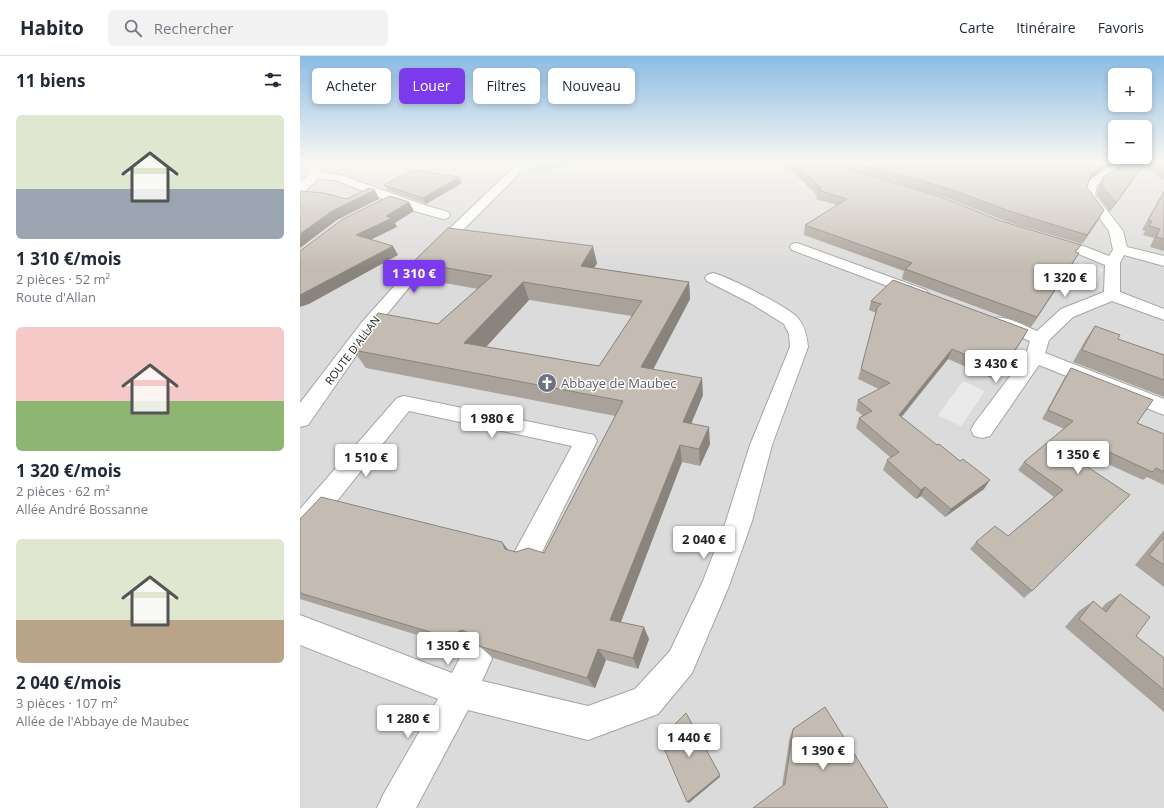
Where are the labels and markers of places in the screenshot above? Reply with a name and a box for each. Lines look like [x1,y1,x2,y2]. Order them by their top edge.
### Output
pin: 1 310 € [377,260,451,294]
pin: 1 320 € [1028,264,1102,298]
pin: 3 430 € [959,350,1033,384]
church icon: Abbaye de Maubec [536,372,558,394]
place label: Abbaye de Maubec [561,374,677,392]
pin: 1 980 € [455,405,529,439]
pin: 1 350 € [1041,441,1115,475]
pin: 1 510 € [329,444,403,478]
pin: 2 040 € [667,526,741,560]
pin: 1 350 € [411,632,485,666]
pin: 1 280 € [371,705,445,739]
pin: 1 440 € [652,724,726,758]
pin: 1 390 € [786,737,860,771]

